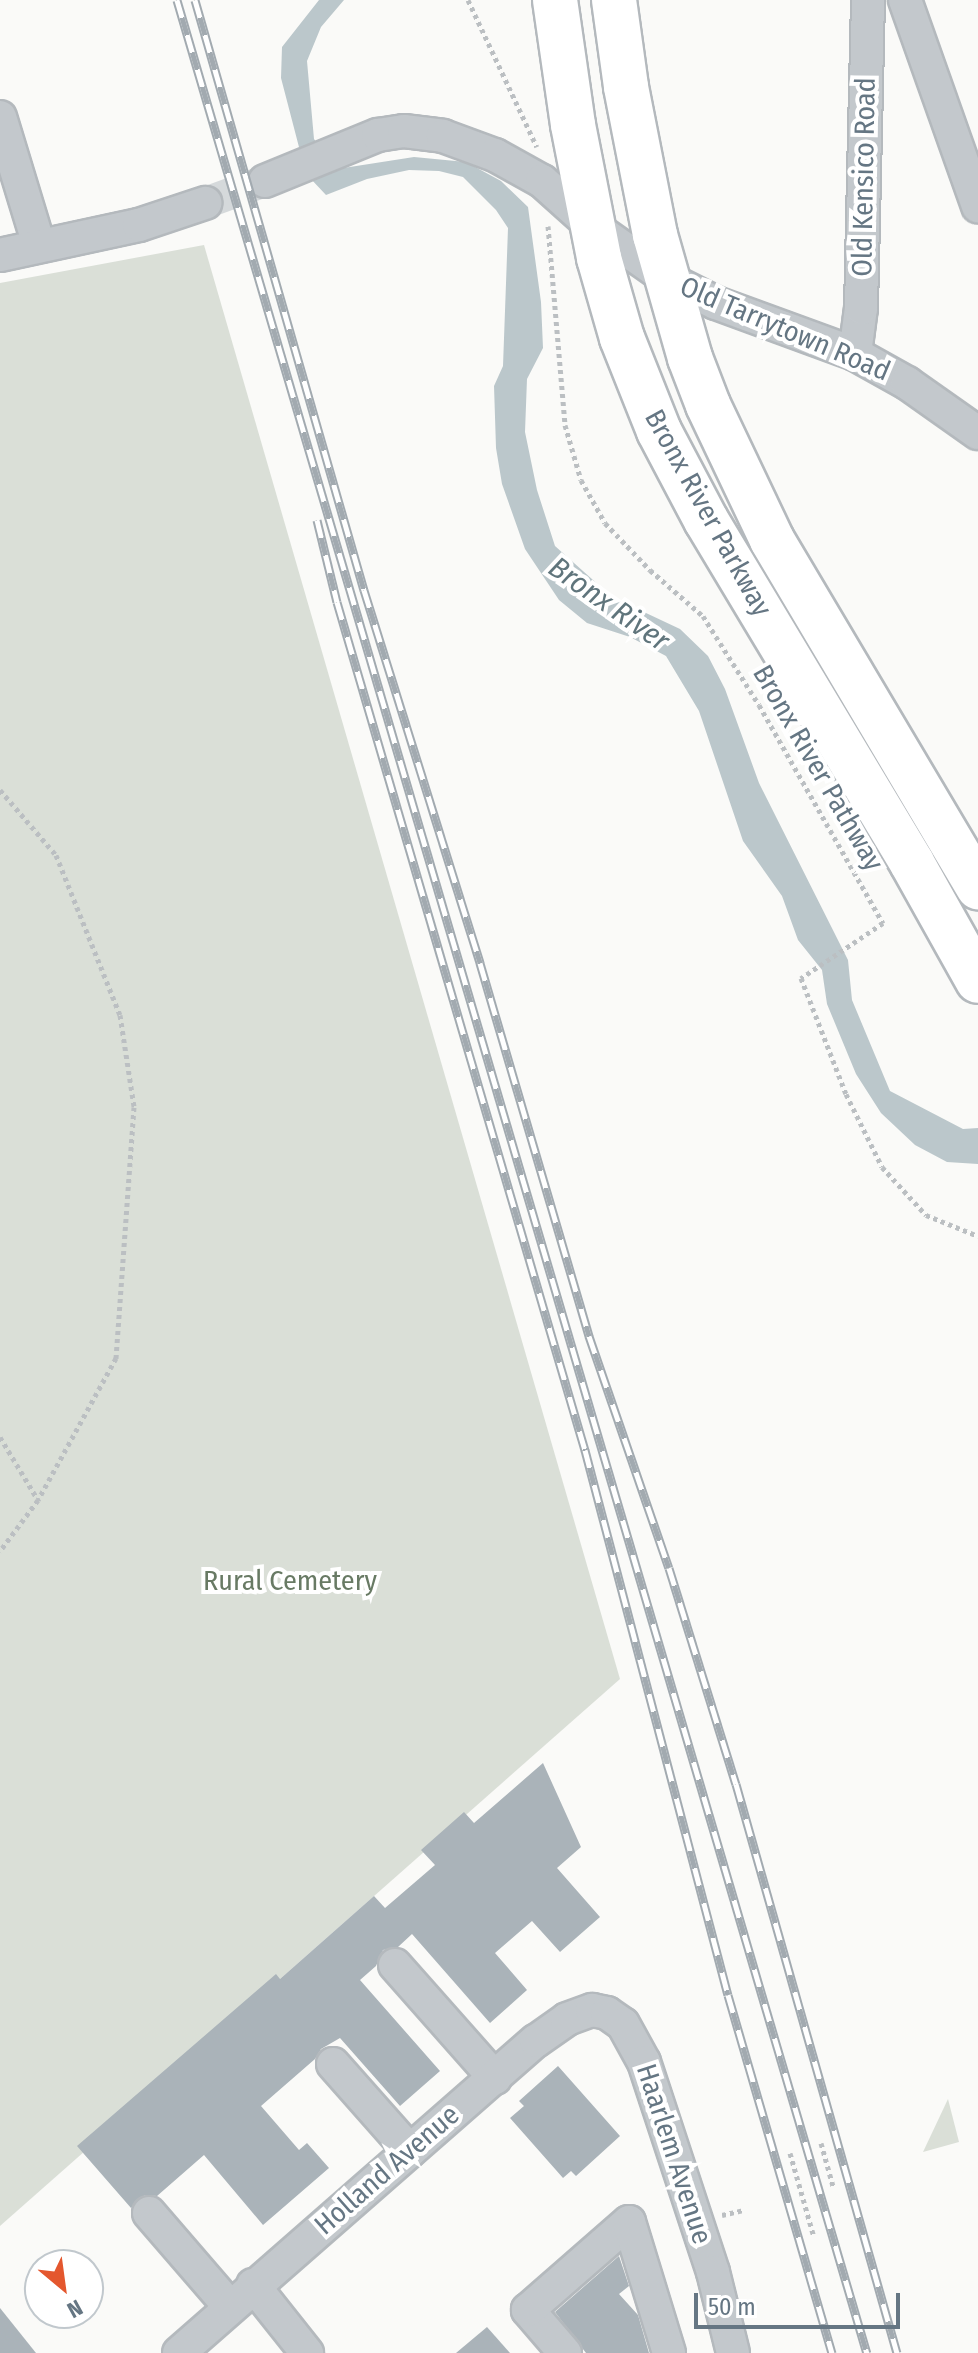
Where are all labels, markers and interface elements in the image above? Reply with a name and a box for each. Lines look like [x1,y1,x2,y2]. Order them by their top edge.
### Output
street label: Old Kensico Road [845,77,883,277]
street label: Old Tarrytown Road [675,270,895,388]
street label: Bronx River Parkway [637,404,779,622]
water label: Bronx River [542,549,676,659]
street label: Bronx River Pathway [745,659,891,877]
park label: Rural Cemetery [203,1564,377,1598]
street label: Haarlem Avenue [629,2060,719,2248]
street label: Holland Avenue [308,2098,466,2242]
north arrow [24,2249,104,2329]
scale bar [698,2277,904,2327]
text: 50 m [708,2293,756,2321]
text: N [63,2294,87,2324]

